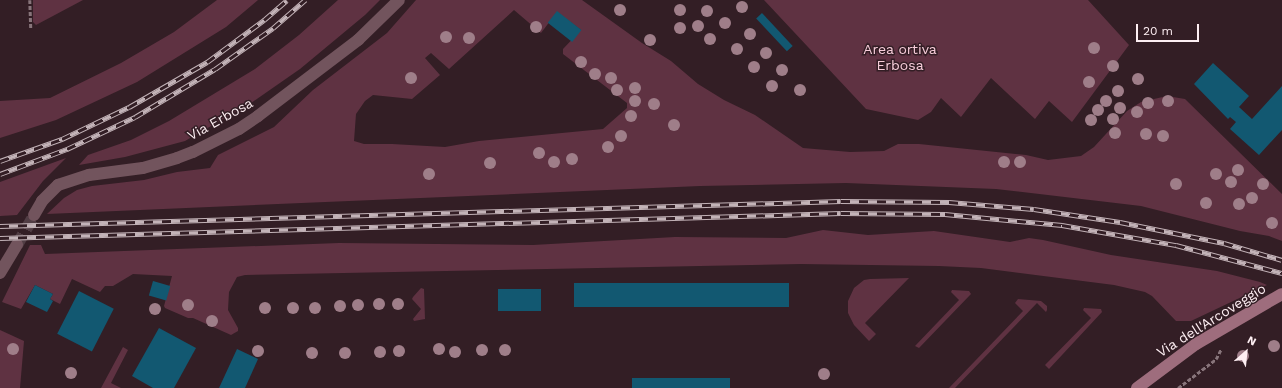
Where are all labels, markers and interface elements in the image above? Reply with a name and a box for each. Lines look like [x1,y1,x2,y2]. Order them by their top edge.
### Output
scale bar [1138,16,1201,42]
text: 20 m [1143,24,1173,38]
park label: Area ortiva Erbosa [863,41,937,74]
street label: Via Erbosa [184,94,256,144]
street label: Via dell'Arcoveggio [1153,280,1269,360]
north arrow [1226,332,1266,372]
text: N [1245,333,1258,349]

